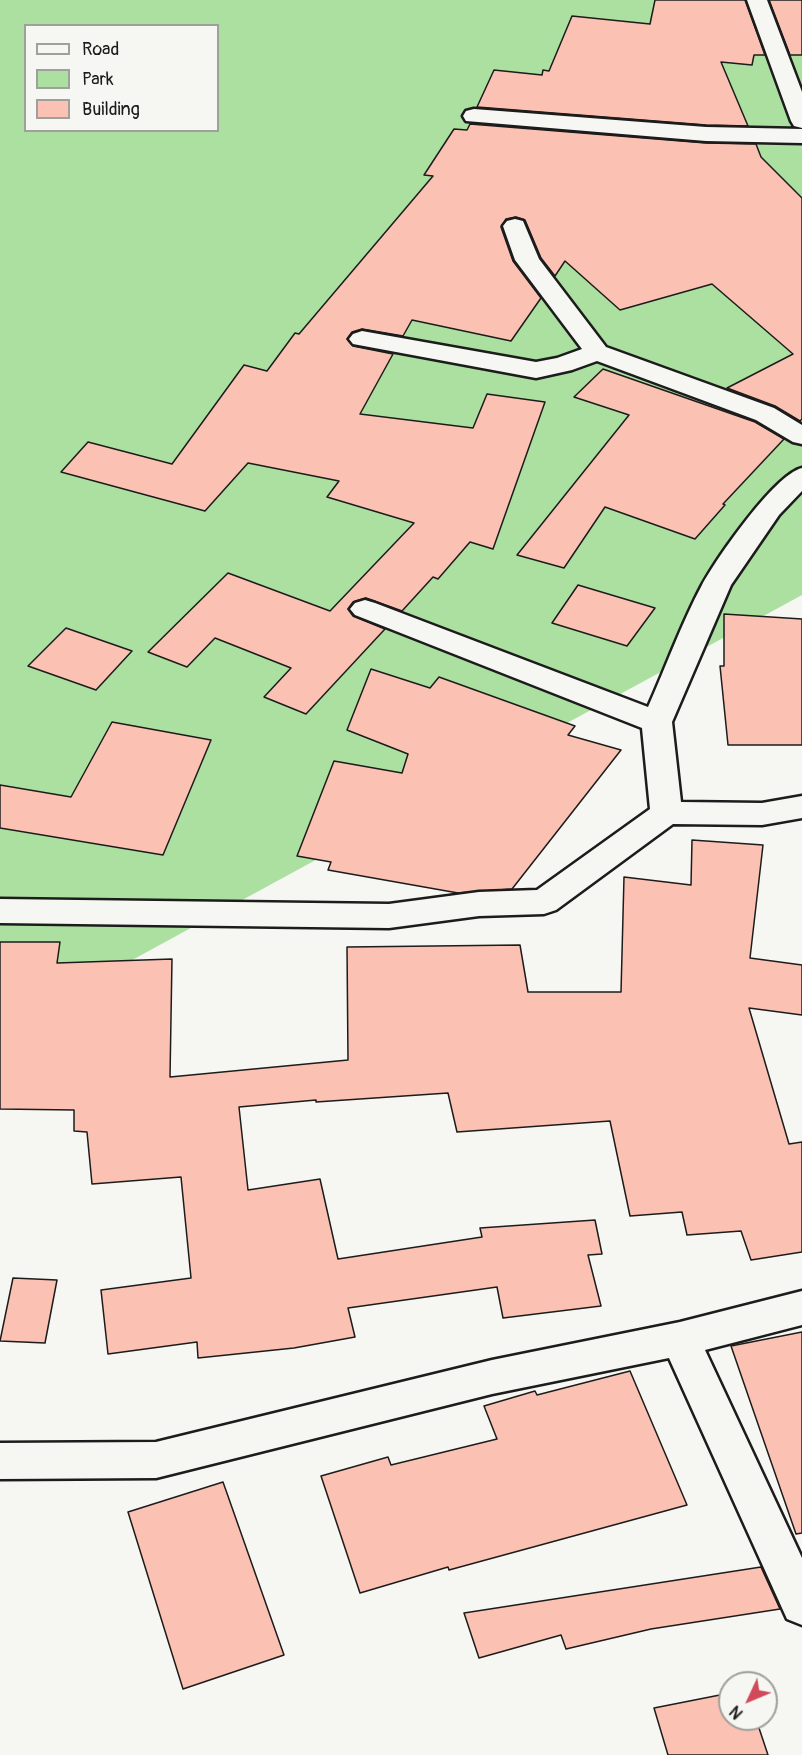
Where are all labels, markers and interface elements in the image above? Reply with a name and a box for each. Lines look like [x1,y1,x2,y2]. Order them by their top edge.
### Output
legend [24,24,219,132]
text: Road [82,38,119,61]
text: Park [82,68,114,91]
text: Building [82,98,140,121]
north arrow [718,1671,778,1731]
text: N [726,1701,747,1723]

